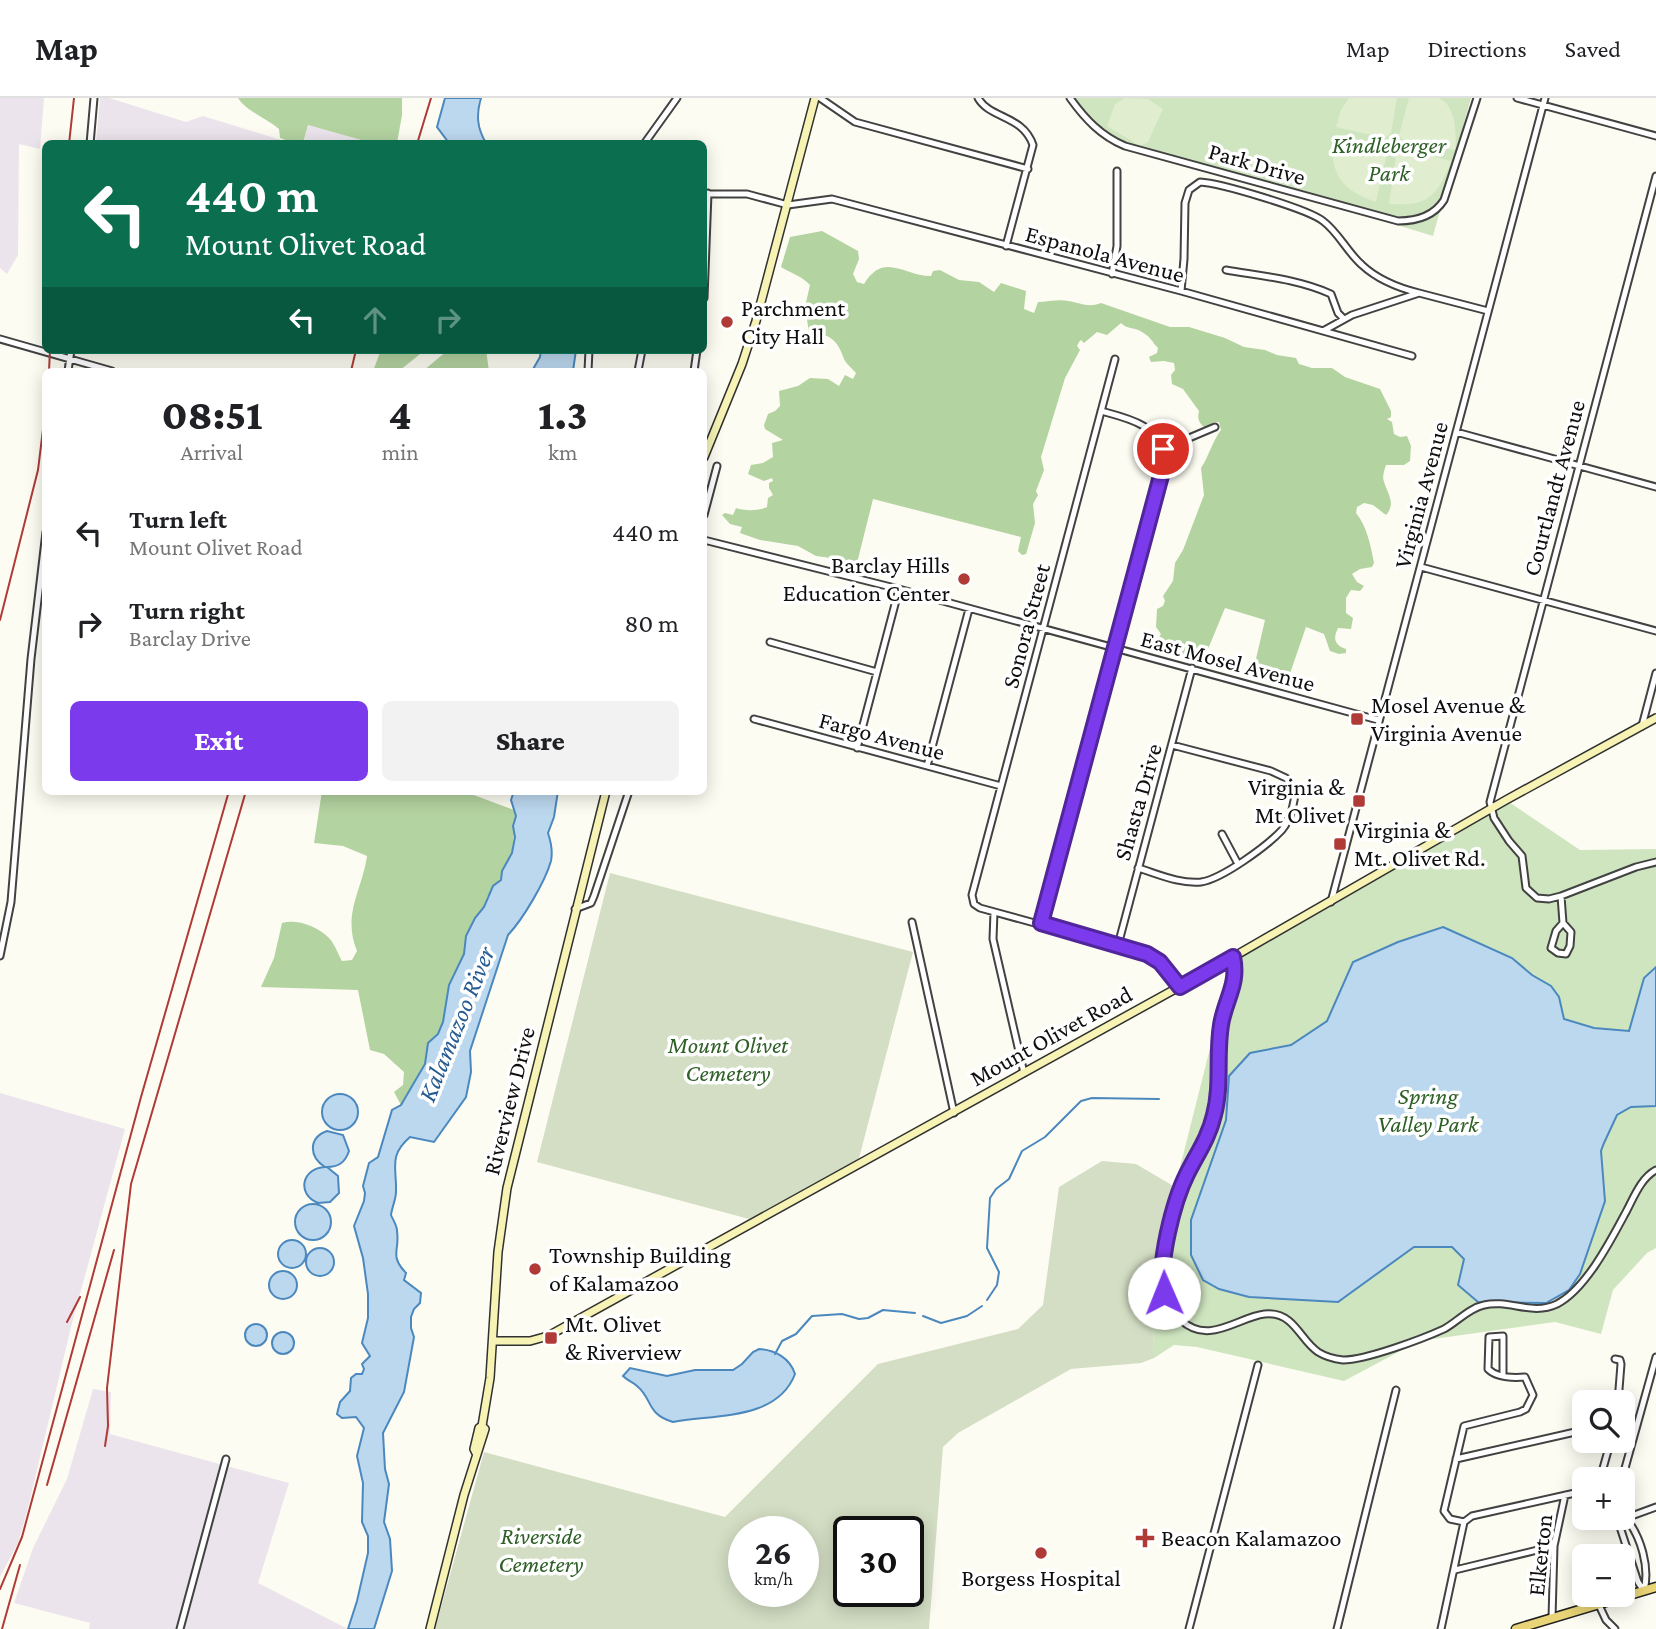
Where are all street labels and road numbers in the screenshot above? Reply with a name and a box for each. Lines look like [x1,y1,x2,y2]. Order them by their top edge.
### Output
street label: Park Drive [1206,137,1309,190]
street label: Espanola Avenue [1023,219,1188,288]
street label: Courtlandt Avenue [1517,397,1590,579]
street label: Virginia Avenue [1388,418,1453,571]
street label: Sonora Street [996,560,1055,691]
street label: East Mosel Avenue [1138,624,1318,697]
street label: Fargo Avenue [816,706,948,765]
street label: Shasta Drive [1108,740,1167,863]
street label: Mount Olivet Road [965,980,1137,1091]
street label: Riverview Drive [477,1024,540,1178]
street label: Elkerton [1522,1513,1557,1597]

